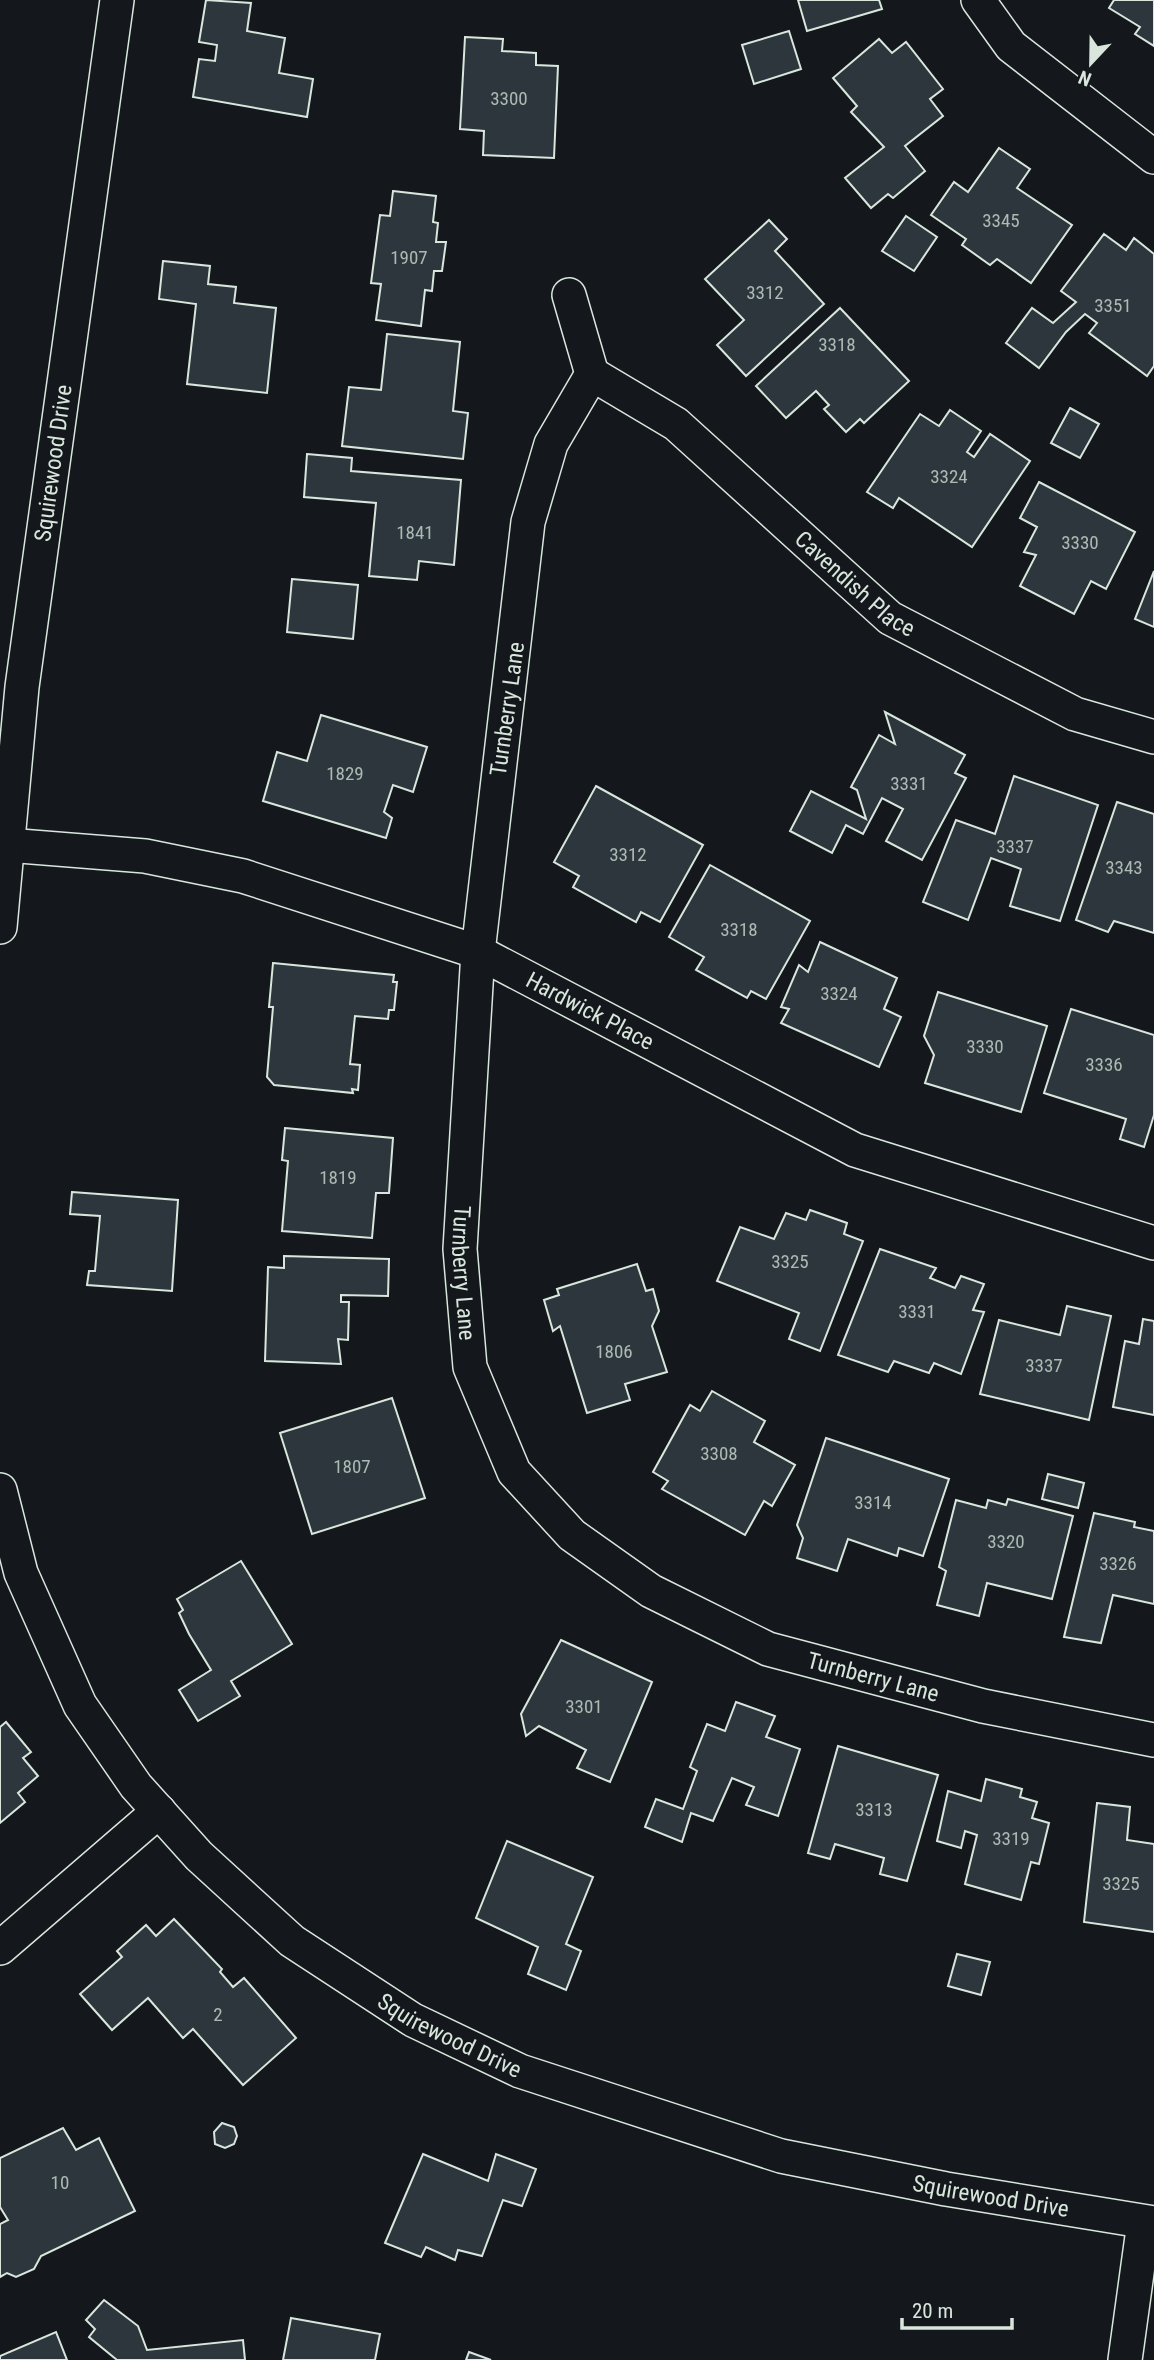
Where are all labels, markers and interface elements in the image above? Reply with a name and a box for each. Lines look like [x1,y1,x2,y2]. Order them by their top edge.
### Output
north arrow [1056,28,1126,98]
text: N [1075,65,1095,91]
house number: 3300 [490,87,528,110]
house number: 3345 [982,209,1020,232]
house number: 1907 [390,246,428,269]
house number: 3312 [746,281,784,304]
house number: 3351 [1094,294,1132,317]
house number: 3318 [818,333,856,356]
street label: Squirewood Drive [29,383,78,543]
house number: 3324 [930,465,968,488]
house number: 1841 [396,521,434,544]
street label: Cavendish Place [789,525,919,642]
house number: 3330 [1061,531,1099,554]
street label: Turnberry Lane [485,640,530,778]
house number: 1829 [326,762,364,785]
house number: 3331 [890,772,928,795]
house number: 3337 [996,835,1034,858]
house number: 3312 [609,843,647,866]
house number: 3343 [1105,856,1143,879]
house number: 3318 [720,918,758,941]
street label: Hardwick Place [521,967,658,1056]
house number: 3324 [820,982,858,1005]
house number: 3330 [966,1035,1004,1058]
house number: 3336 [1085,1053,1123,1076]
house number: 1819 [319,1166,357,1189]
street label: Turnberry Lane [446,1205,481,1342]
house number: 3325 [771,1250,809,1273]
house number: 3331 [898,1300,936,1323]
house number: 1806 [595,1340,633,1363]
house number: 3337 [1025,1354,1063,1377]
house number: 3308 [700,1442,738,1465]
house number: 1807 [333,1455,371,1478]
house number: 3314 [854,1491,892,1514]
house number: 3320 [987,1530,1025,1553]
house number: 3326 [1099,1552,1137,1575]
street label: Turnberry Lane [804,1647,942,1708]
house number: 3301 [565,1695,603,1718]
house number: 3313 [855,1798,893,1821]
house number: 3319 [992,1827,1030,1850]
house number: 3325 [1102,1872,1140,1895]
street label: Squirewood Drive [372,1988,526,2084]
house number: 2 [213,2003,223,2026]
street label: Squirewood Drive [910,2170,1071,2223]
house number: 10 [51,2171,69,2194]
scale bar [902,2286,1012,2330]
text: 20 m [912,2299,953,2323]

